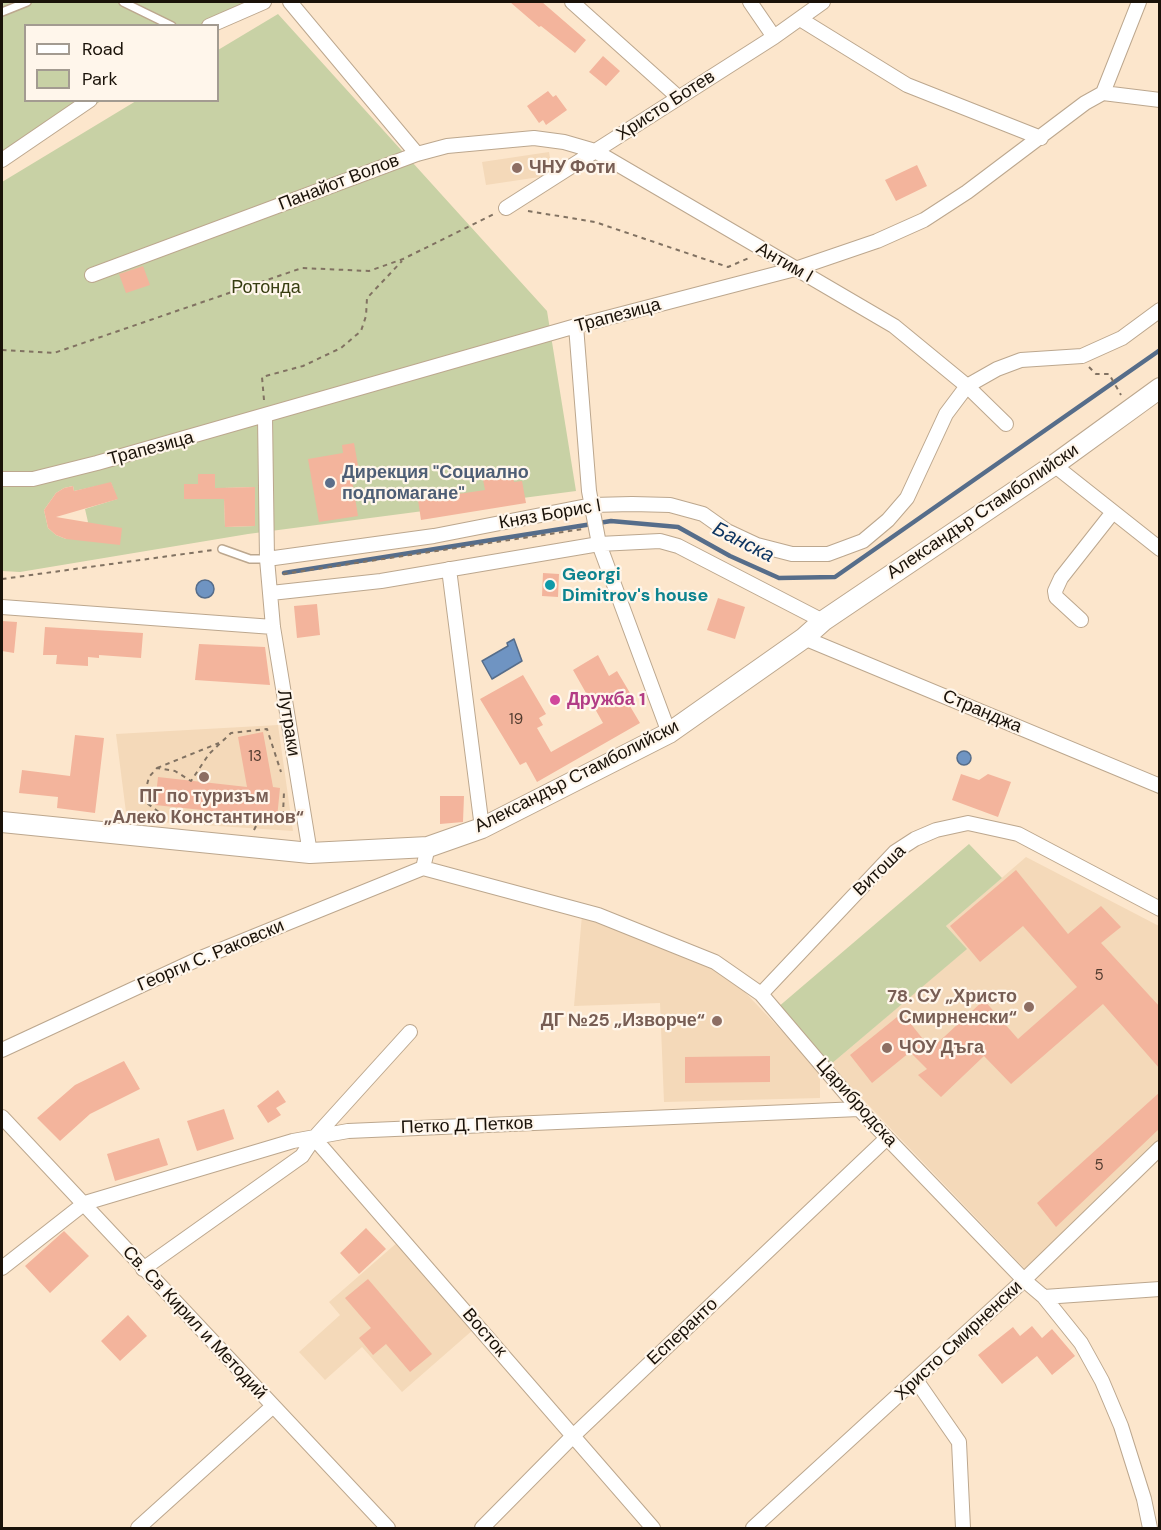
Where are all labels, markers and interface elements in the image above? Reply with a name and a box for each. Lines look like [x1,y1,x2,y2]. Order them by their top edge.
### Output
legend [24,24,219,102]
text: Road [82,37,124,61]
street label: Христо Ботев [613,66,719,146]
text: Park [82,67,118,91]
street label: Панайот Волов [276,150,402,216]
place label: ЧНУ Фоти [529,157,616,179]
marker: ЧНУ Фоти [510,161,524,175]
street label: Антим I [752,238,816,288]
park label: Ротонда [231,277,301,299]
street label: Трапезица [573,294,663,338]
street label: Трапезица [106,427,196,471]
street label: Александър Стамболийски [883,440,1083,584]
place label: Дирекция "Социално подпомагане" [342,462,529,504]
marker: Дирекция "Социално подпомагане" [323,476,337,490]
street label: Княз Борис I [497,495,603,535]
water label: Банска [708,517,778,569]
place label: Georgi Dimitrov's house [562,564,708,606]
marker: Georgi Dimitrov's house [543,578,557,592]
street label: Странджа [939,686,1025,738]
street label: Лутраки [272,688,304,758]
place label: Дружба 1 [567,689,645,711]
marker: Дружба 1 [548,693,562,707]
house number: 19 [509,711,523,729]
street label: Александър Стамболийски [471,716,683,838]
house number: 13 [248,748,262,766]
marker: ПГ по туризъм „Алеко Константинов“ [197,770,211,784]
place label: ПГ по туризъм „Алеко Константинов“ [104,786,304,828]
street label: Витоша [849,841,911,901]
street label: Георги С. Раковски [134,915,288,997]
house number: 5 [1094,967,1104,985]
place label: 78. СУ „Христо Смирненски“ [887,986,1017,1028]
marker: 78. СУ „Христо Смирненски“ [1022,1000,1036,1014]
place label: ДГ №25 „Изворче“ [541,1010,705,1032]
marker: ДГ №25 „Изворче“ [710,1014,724,1028]
place label: ЧОУ Дъга [899,1037,984,1059]
marker: ЧОУ Дъга [880,1041,894,1055]
street label: Царибродска [811,1054,901,1152]
street label: Петко Д. Петков [401,1113,533,1139]
house number: 5 [1094,1157,1104,1175]
street label: Св. Св Кирил и Методий [117,1242,271,1404]
street label: Христо Смирненски [891,1276,1027,1406]
street label: Есперанто [643,1294,723,1370]
street label: Восток [457,1304,511,1362]

